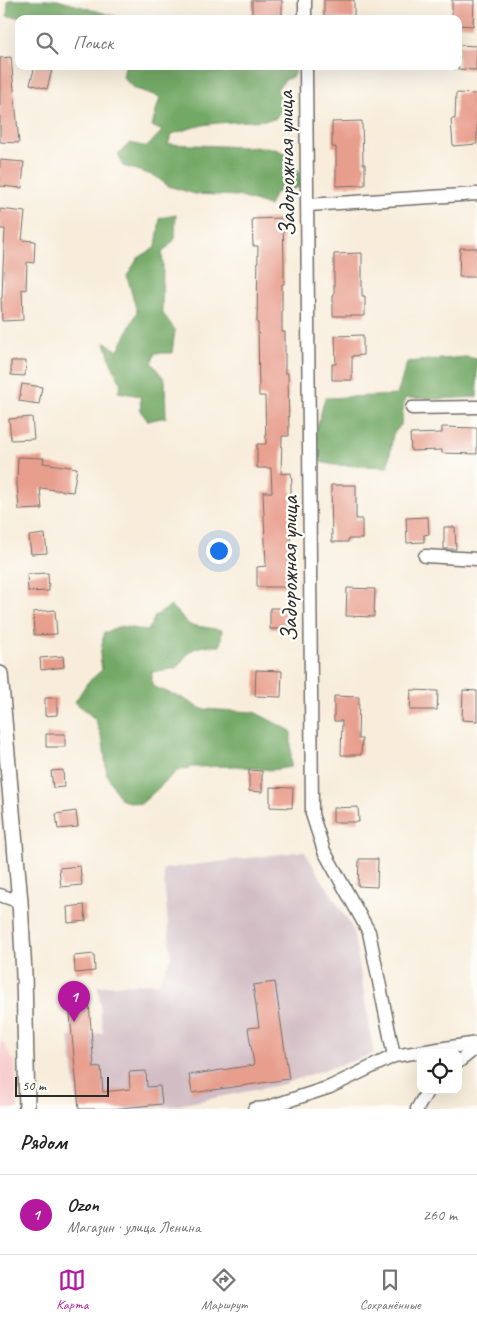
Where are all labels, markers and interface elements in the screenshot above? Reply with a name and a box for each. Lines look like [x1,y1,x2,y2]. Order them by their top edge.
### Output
search box [15,15,462,70]
icon: search [33,29,61,57]
text: Поиск [73,31,113,55]
street label: Задорожная улица [270,89,302,237]
street label: Задорожная улица [274,495,304,642]
your location [206,538,232,564]
pin: 1 [58,981,90,1022]
map controls [417,1049,462,1094]
button: locate [417,1049,462,1094]
scale bar [15,1074,109,1097]
text: 50 m [22,1077,46,1094]
text: Рядом [20,1129,67,1155]
text: Ozon [67,1193,99,1217]
text: 1 [32,1205,40,1225]
text: 260 m [423,1205,457,1225]
text: Магазин · улица Ленина [67,1217,200,1237]
tab: Карта [56,1266,88,1313]
tab: Маршрут [201,1266,247,1313]
tab: Сохранённые [360,1266,421,1313]

